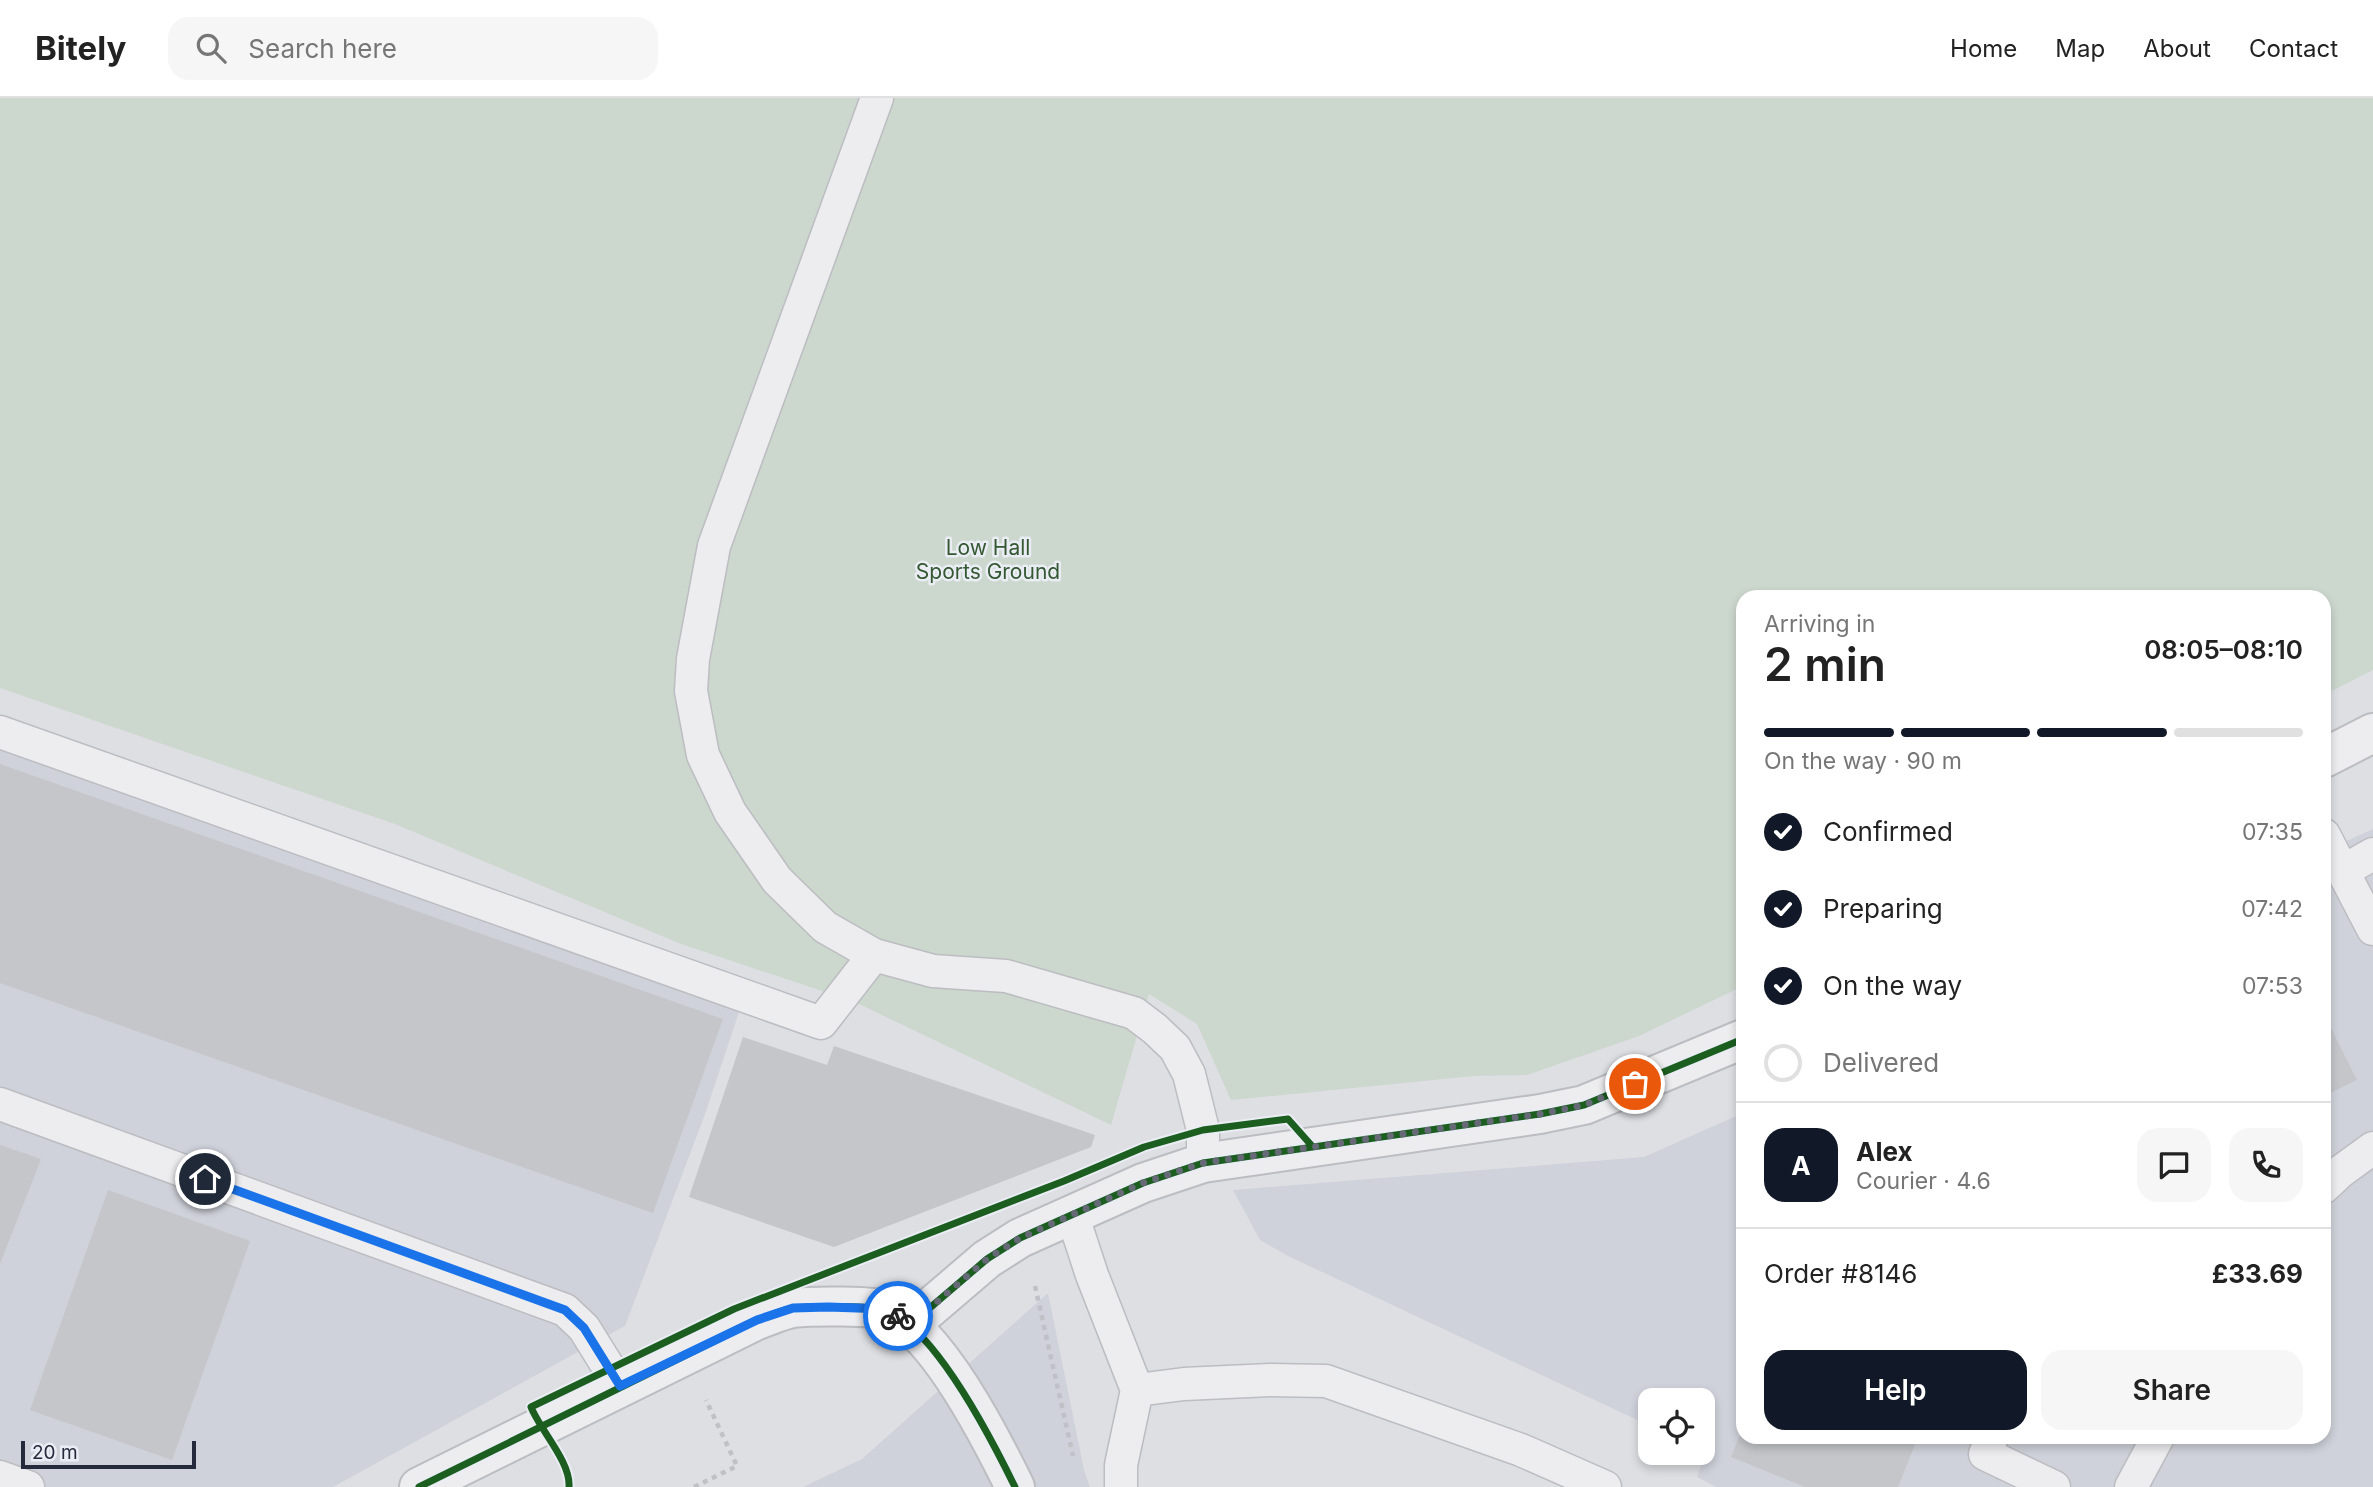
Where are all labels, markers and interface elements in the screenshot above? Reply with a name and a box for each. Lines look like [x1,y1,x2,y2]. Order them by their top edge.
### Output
search box [168,17,658,80]
text: Bitely [35,28,126,68]
icon: search [192,29,230,67]
text: Search here [248,33,397,64]
text: Home [1950,34,2017,63]
text: Map [2055,34,2105,63]
text: About [2143,34,2211,63]
text: Contact [2249,34,2338,63]
park label: Low Hall Sports Ground [916,535,1060,584]
text: Arriving in [1764,610,1875,638]
text: 08:05–08:10 [2144,634,2303,665]
text: 2 min [1764,636,1886,692]
text: On the way · 90 m [1764,747,1962,775]
icon: check [1764,813,1802,851]
text: Confirmed [1823,816,1953,847]
text: 07:35 [2242,818,2303,846]
icon: check [1764,890,1802,928]
text: Preparing [1823,893,1943,924]
text: 07:42 [2241,895,2303,923]
icon: check [1764,967,1802,1005]
text: On the way [1823,970,1962,1001]
text: 07:53 [2242,972,2303,1000]
text: Delivered [1823,1047,1939,1078]
pin [1605,1054,1665,1114]
icon: bag [1616,1065,1654,1103]
button: chat [2137,1128,2211,1202]
button: phone [2229,1128,2303,1202]
text: Alex [1856,1136,1913,1167]
pin [175,1149,235,1209]
text: A [1791,1150,1811,1181]
icon: home [186,1160,224,1198]
text: Courier · 4.6 [1856,1167,1991,1195]
text: Order #8146 [1764,1258,1917,1289]
text: £33.69 [2212,1258,2303,1289]
courier [863,1281,933,1351]
icon: bike [879,1297,917,1335]
button: Help [1764,1350,2027,1430]
button: Share [2041,1350,2303,1430]
map controls [1638,1388,1715,1465]
button: locate [1638,1388,1715,1465]
scale bar [21,1438,196,1470]
text: 20 m [32,1441,78,1464]

